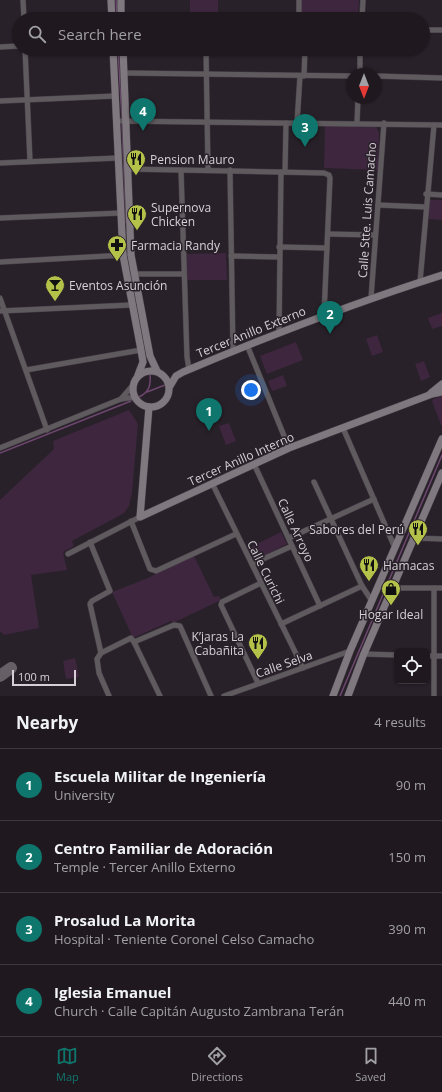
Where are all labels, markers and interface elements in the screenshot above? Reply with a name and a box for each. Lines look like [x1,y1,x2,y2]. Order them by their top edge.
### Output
search box [12,12,430,56]
icon: search [26,23,48,45]
text: Search here [58,24,142,44]
north arrow [346,68,382,104]
pin: 4 [130,98,156,131]
pin: 3 [292,114,318,147]
street label: Calle Stte. Luis Camacho [354,142,380,278]
restaurant icon: Pension Mauro [125,148,147,176]
place label: Pension Mauro [150,151,235,168]
place label: Supernova Chicken [151,199,211,230]
restaurant icon: Supernova Chicken [126,203,148,231]
pharmacy icon: Farmacia Randy [106,234,128,262]
place label: Farmacia Randy [131,237,221,254]
bar icon: Eventos Asunción [44,274,66,302]
place label: Eventos Asunción [69,277,167,294]
pin: 2 [317,301,343,334]
street label: Tercer Anillo Externo [194,302,308,362]
your location [241,380,261,400]
pin: 1 [196,398,222,431]
street label: Tercer Anillo Interno [185,428,297,490]
street label: Calle Arroyo [274,496,318,564]
restaurant icon: Sabores del Perú [407,518,429,546]
place label: Sabores del Perú [309,521,404,538]
street label: Calle Curichi [243,537,289,607]
restaurant icon: Hamacas [358,554,380,582]
place label: Hamacas [383,557,435,574]
shop icon: Hogar Ideal [380,578,402,606]
place label: Hogar Ideal [359,606,423,623]
place label: K’jaras La Cabañita [192,628,244,659]
restaurant icon: K’jaras La Cabañita [247,632,269,660]
street label: Calle Selva [253,646,315,682]
map controls [394,648,430,684]
button: locate [394,648,430,684]
scale bar [12,668,76,687]
text: 100 m [18,669,50,684]
text: Nearby [16,711,78,734]
text: 4 results [374,713,426,731]
text: Escuela Militar de Ingeniería [54,766,266,786]
text: 1 [25,776,33,794]
text: 90 m [396,776,426,794]
text: University [54,786,114,804]
text: Centro Familiar de Adoración [54,838,273,858]
text: 2 [25,848,33,866]
text: 150 m [388,848,426,866]
text: Temple · Tercer Anillo Externo [54,858,236,876]
text: Prosalud La Morita [54,910,196,930]
text: 3 [25,920,33,938]
text: 390 m [388,920,426,938]
text: Hospital · Teniente Coronel Celso Camacho [54,930,314,948]
text: Iglesia Emanuel [54,982,171,1002]
text: 4 [25,992,33,1010]
text: 440 m [388,992,426,1010]
text: Church · Calle Capitán Augusto Zambrana Terán [54,1002,344,1020]
tab: Map [56,1045,79,1084]
tab: Directions [191,1045,243,1084]
tab: Saved [355,1045,386,1084]

